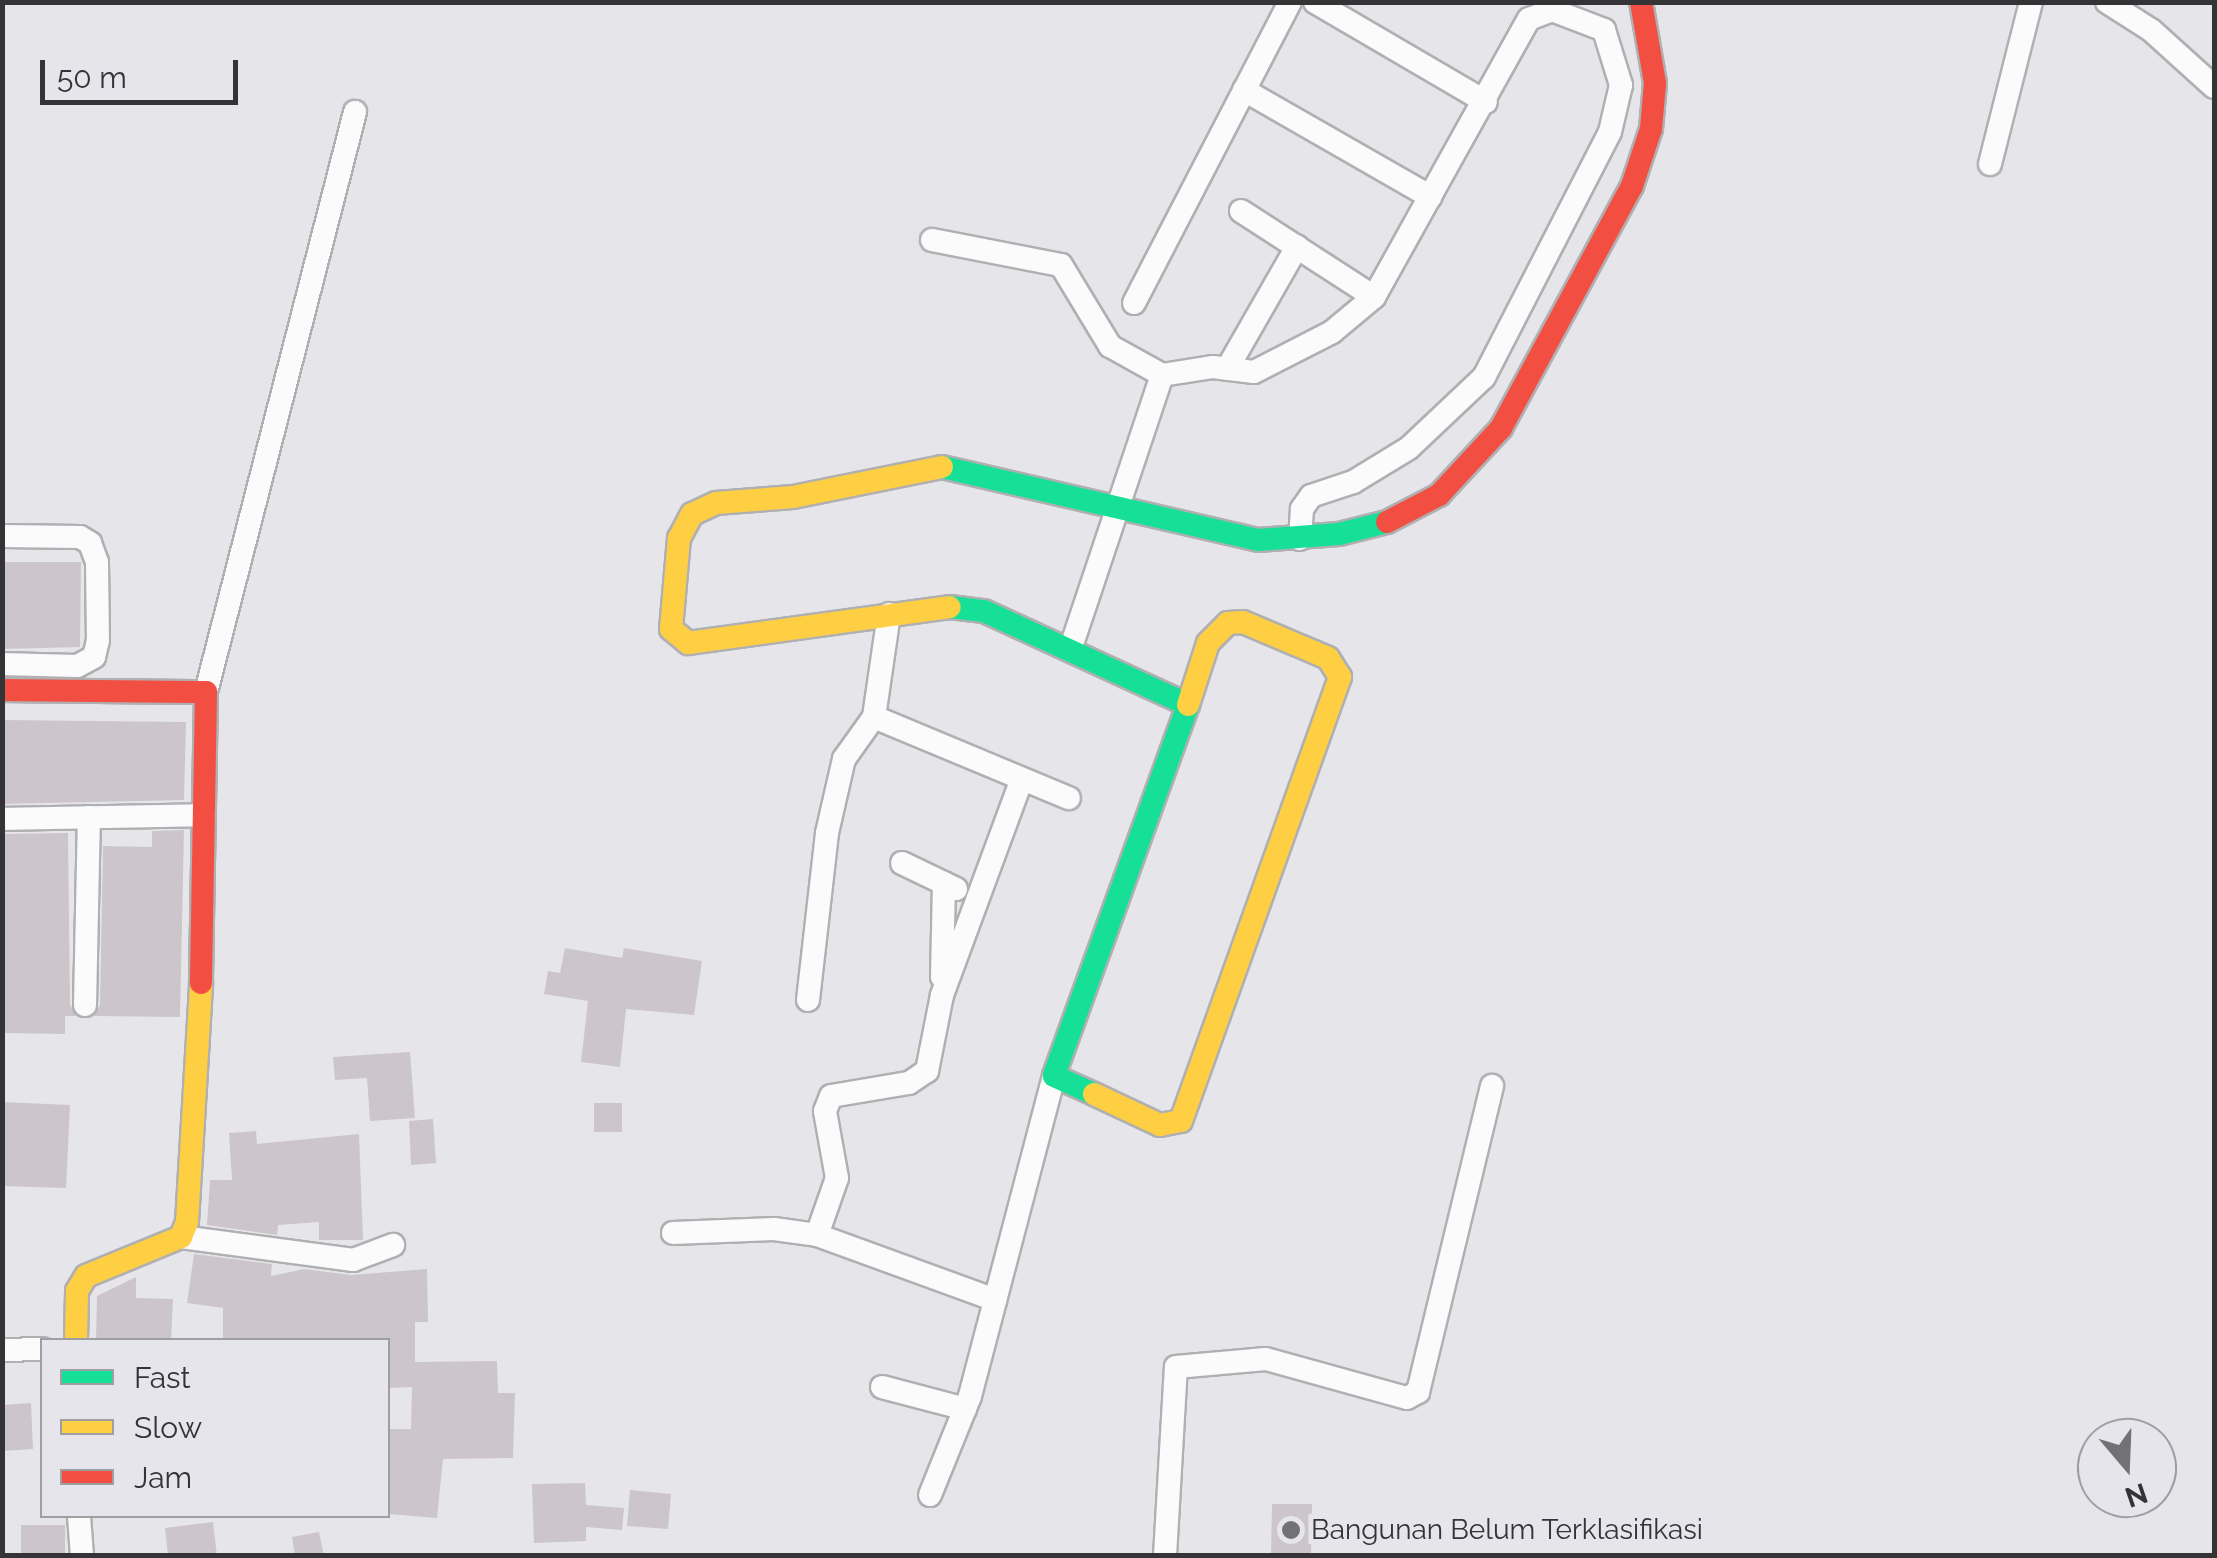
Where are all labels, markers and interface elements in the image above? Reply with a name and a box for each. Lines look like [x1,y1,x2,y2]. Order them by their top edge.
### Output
scale bar [45,40,242,102]
text: 50 m [57,60,127,95]
legend [40,1338,390,1518]
text: Fast [134,1360,191,1395]
text: Slow [134,1410,202,1445]
north arrow [2077,1418,2177,1518]
text: Jam [134,1460,192,1495]
text: N [2121,1476,2152,1514]
place label: Bangunan Belum Terklasifikasi [1311,1513,1704,1547]
marker: Bangunan Belum Terklasifikasi [1280,1519,1302,1541]

